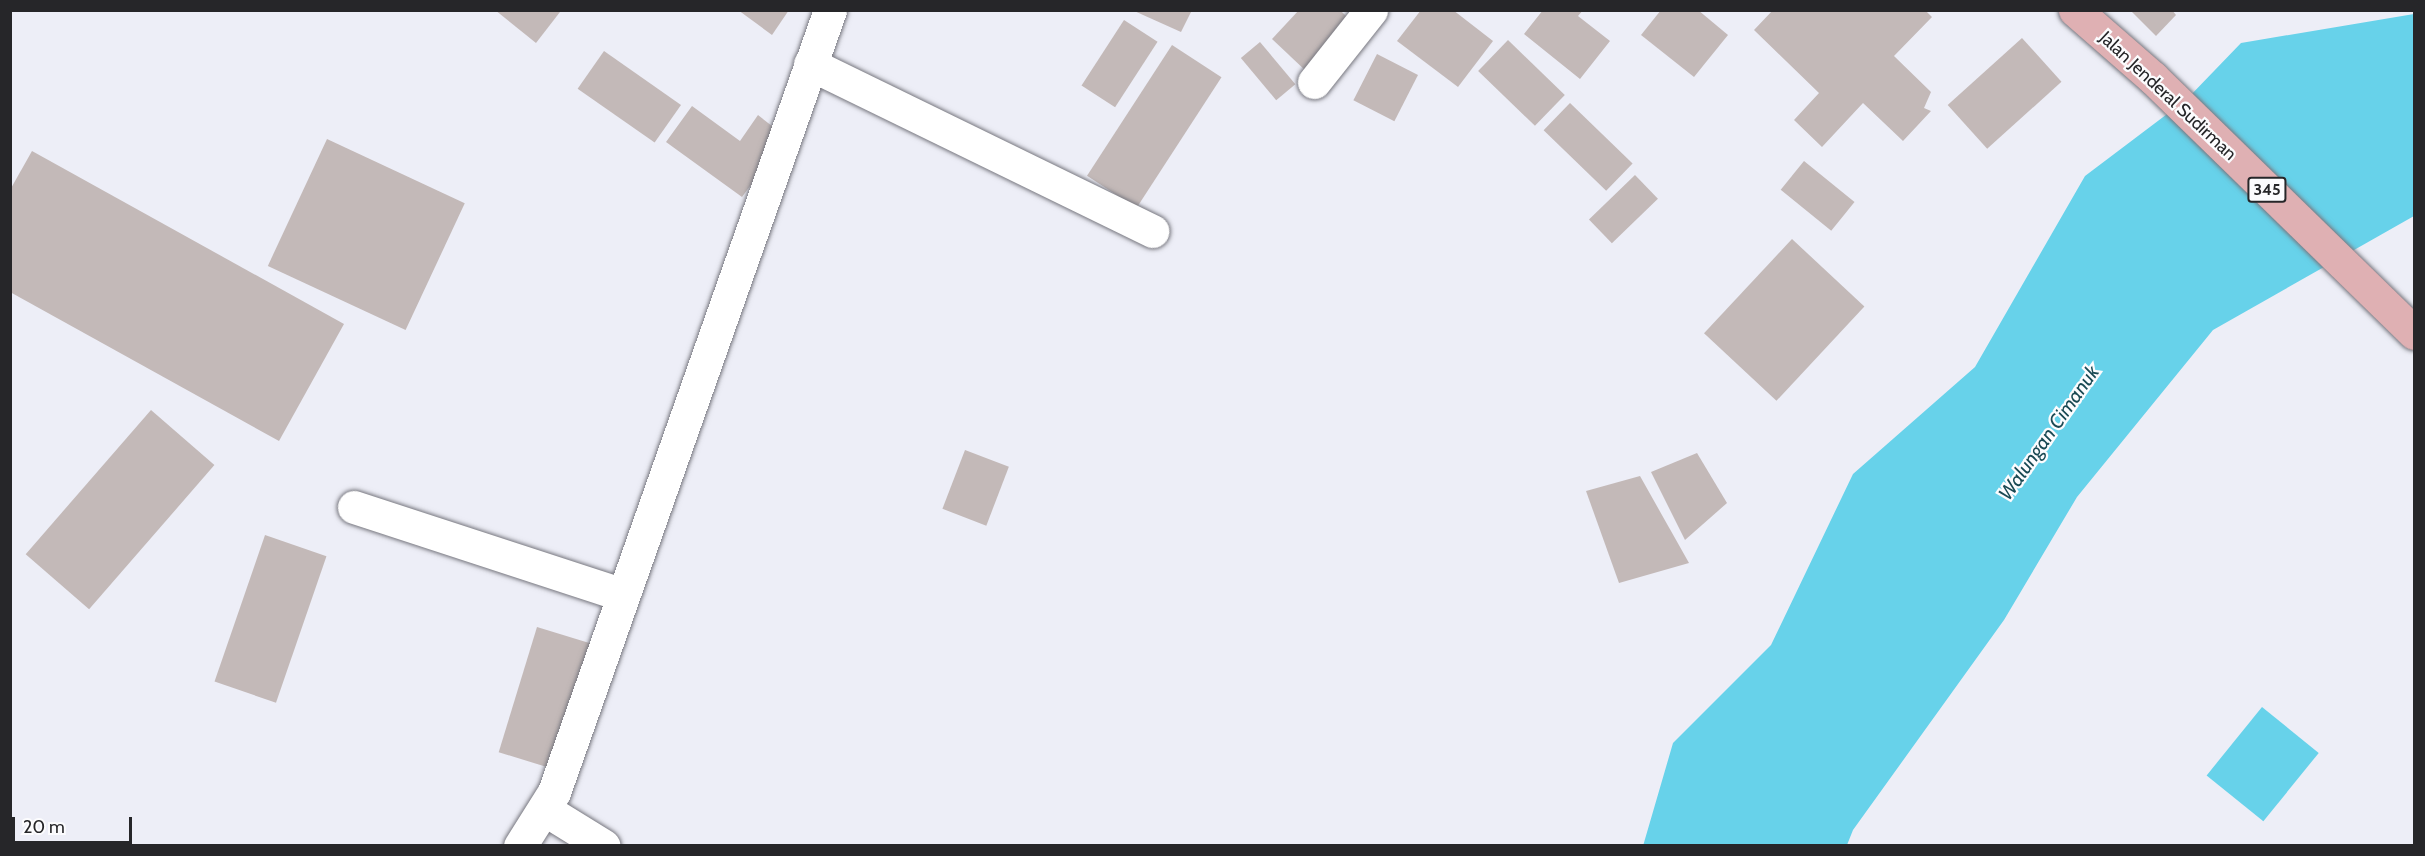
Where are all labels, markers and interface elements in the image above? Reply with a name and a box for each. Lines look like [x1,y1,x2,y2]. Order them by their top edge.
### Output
street label: Jalan Jenderal Sudirman [2095,27,2241,165]
road number: 345 [2246,177,2288,203]
water label: Walungan Cimanuk [1994,361,2104,505]
scale bar [15,805,135,843]
text: 20 m [23,816,65,838]

